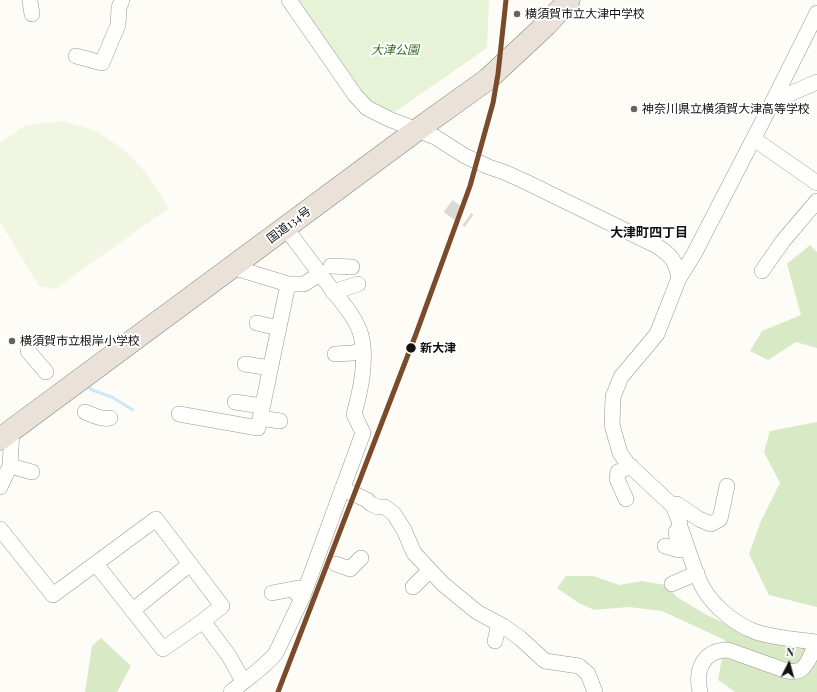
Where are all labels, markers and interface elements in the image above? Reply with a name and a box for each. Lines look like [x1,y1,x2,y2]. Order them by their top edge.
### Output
place label: 横須賀市立大津中学校 [525,7,645,21]
marker: 横須賀市立大津中学校 [512,9,522,19]
park label: 大津公園 [371,43,419,57]
place label: 神奈川県立横須賀大津高等学校 [642,102,810,116]
marker: 神奈川県立横須賀大津高等学校 [629,104,639,114]
street label: 国道134号 [264,204,314,246]
district label: 大津町四丁目 [610,225,688,241]
place label: 横須賀市立根岸小学校 [20,334,140,348]
marker: 横須賀市立根岸小学校 [7,336,17,346]
marker: 新大津 [404,341,418,355]
place label: 新大津 [420,341,456,355]
north arrow [769,644,809,684]
text: N [786,644,795,659]

